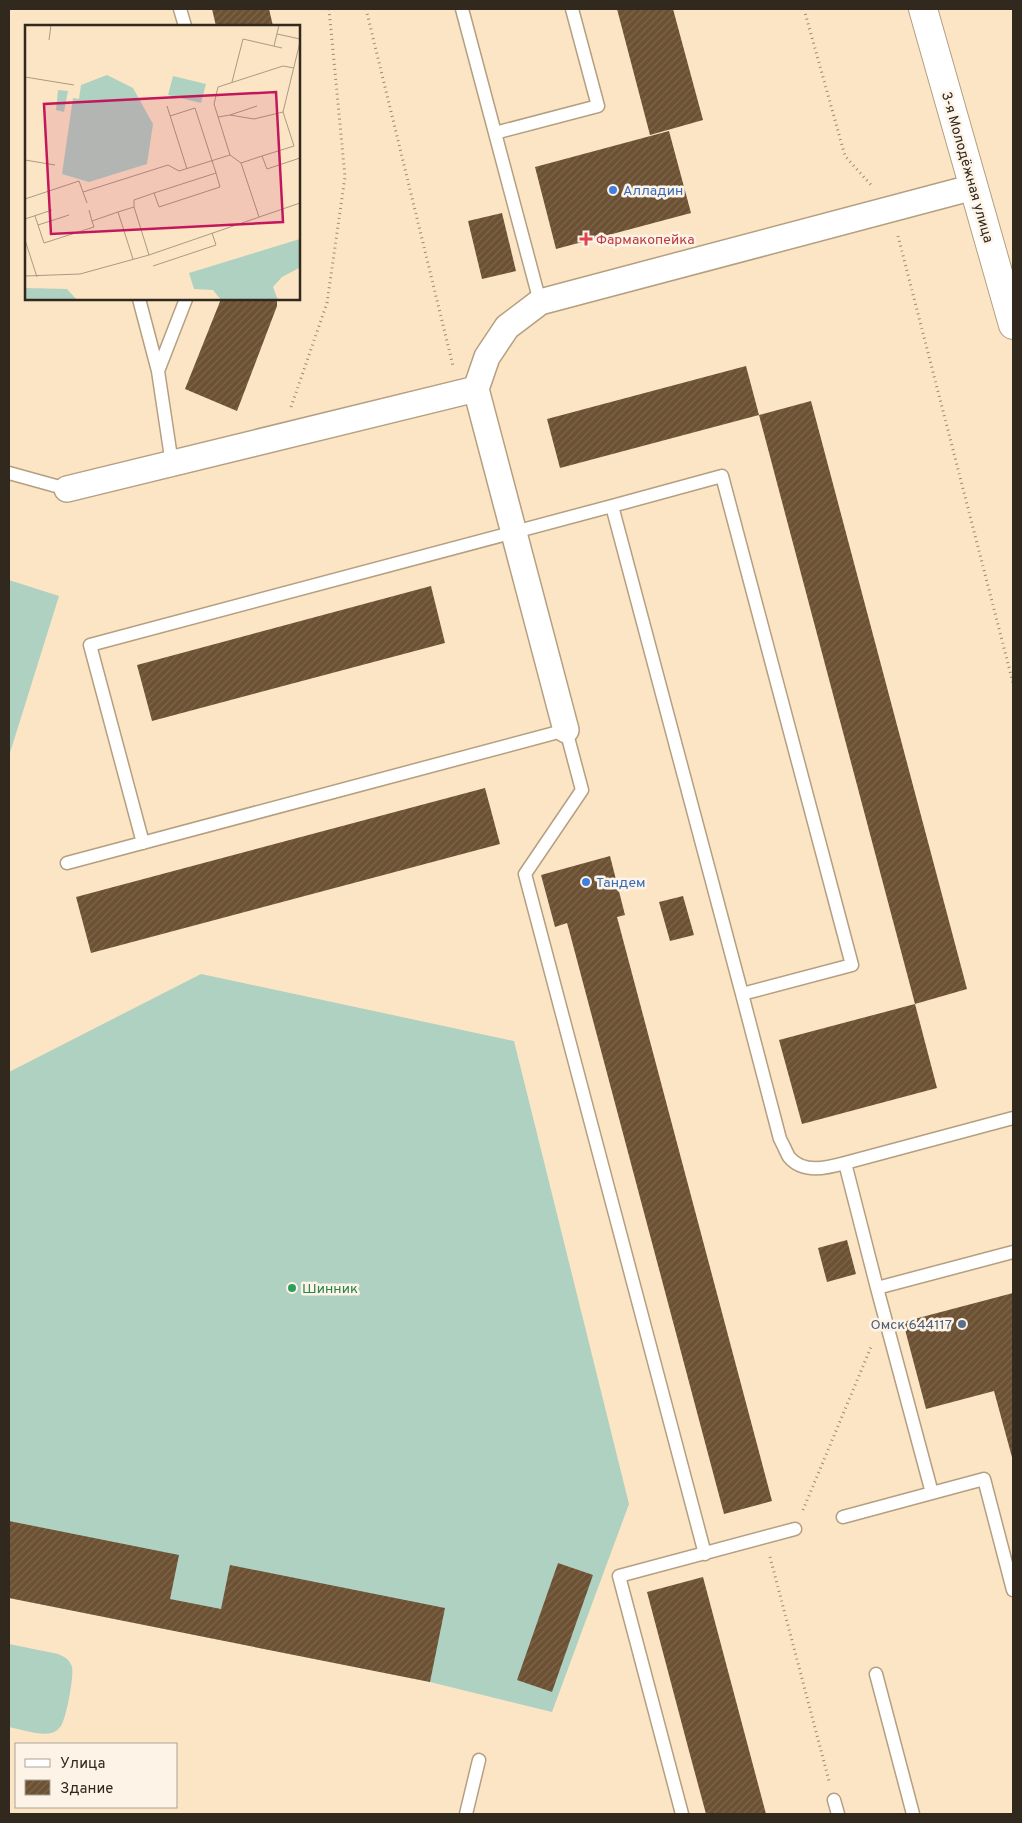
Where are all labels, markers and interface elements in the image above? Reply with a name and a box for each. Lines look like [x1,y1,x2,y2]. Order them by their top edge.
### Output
inset map [25,25,300,300]
street label: 3-я Молодёжная улица [937,90,996,245]
place label: Алладин [623,183,683,200]
marker: Алладин [607,184,619,196]
place label: Фармакопейка [596,232,695,249]
marker: Фармакопейка [580,233,592,245]
place label: Тандем [596,875,646,892]
marker: Тандем [580,876,592,888]
place label: Шинник [302,1281,358,1298]
marker: Шинник [286,1282,298,1294]
place label: Омск 644117 [870,1317,952,1334]
marker: Омск 644117 [956,1318,968,1330]
legend [15,1743,178,1808]
text: Улица [60,1755,105,1774]
text: Здание [60,1780,113,1799]

